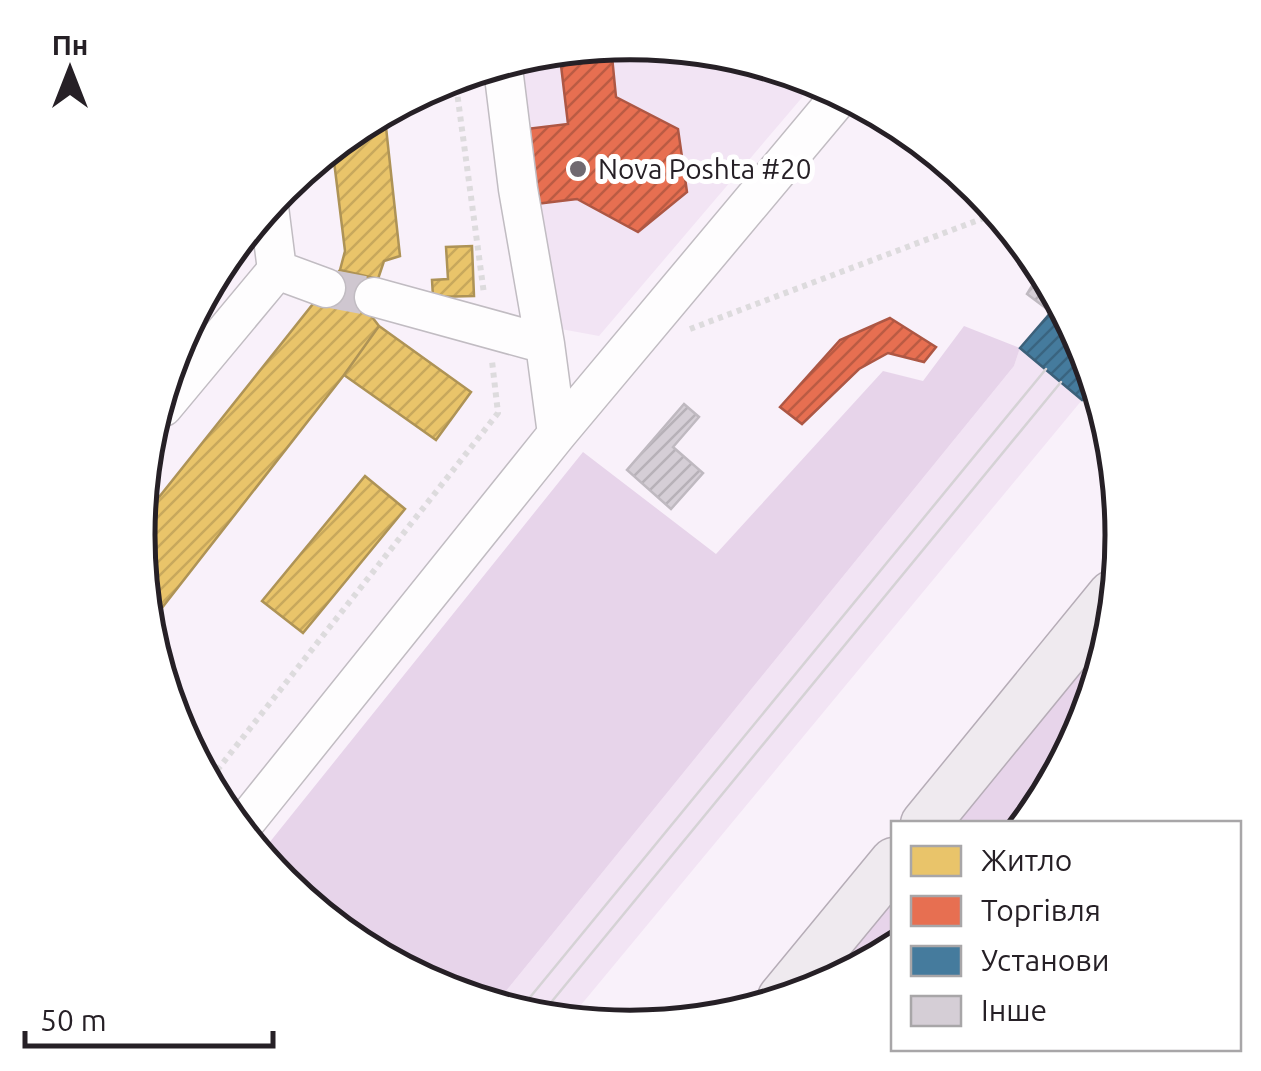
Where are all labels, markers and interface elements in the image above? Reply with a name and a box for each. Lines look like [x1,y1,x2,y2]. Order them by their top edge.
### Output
north arrow [20,20,120,120]
text: Пн [52,29,88,60]
place label: Nova Poshta #20 [598,153,811,184]
marker: Nova Poshta #20 [567,158,589,180]
legend [891,821,1241,1051]
text: Житло [981,843,1072,877]
text: Торгівля [981,893,1101,927]
text: Установи [981,943,1110,977]
scale bar [25,986,272,1048]
text: Інше [981,993,1047,1027]
text: 50 m [40,1003,107,1037]

